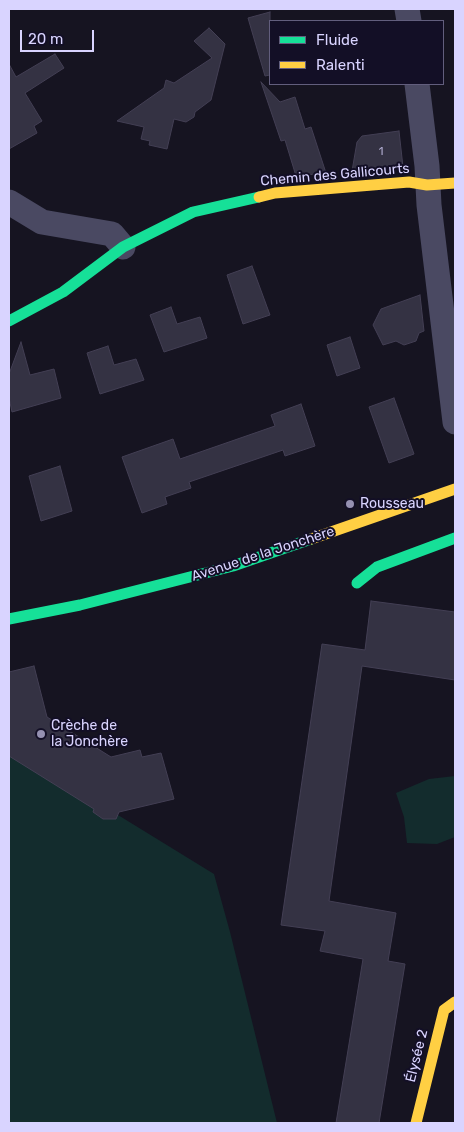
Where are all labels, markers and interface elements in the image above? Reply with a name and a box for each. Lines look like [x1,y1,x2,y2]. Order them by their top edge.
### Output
scale bar [22,20,96,52]
legend [269,20,444,85]
text: 20 m [28,30,63,48]
text: Fluide [316,31,358,49]
text: Ralenti [316,56,365,74]
house number: 1 [379,145,383,159]
street label: Chemin des Gallicourts [260,160,410,190]
place label: Rousseau [360,496,424,512]
marker: Rousseau [344,498,356,510]
street label: Avenue de la Jonchère [189,523,337,585]
place label: Crèche de la Jonchère [51,718,128,750]
marker: Crèche de la Jonchère [35,728,47,740]
street label: Élysée 2 [402,1028,432,1084]

